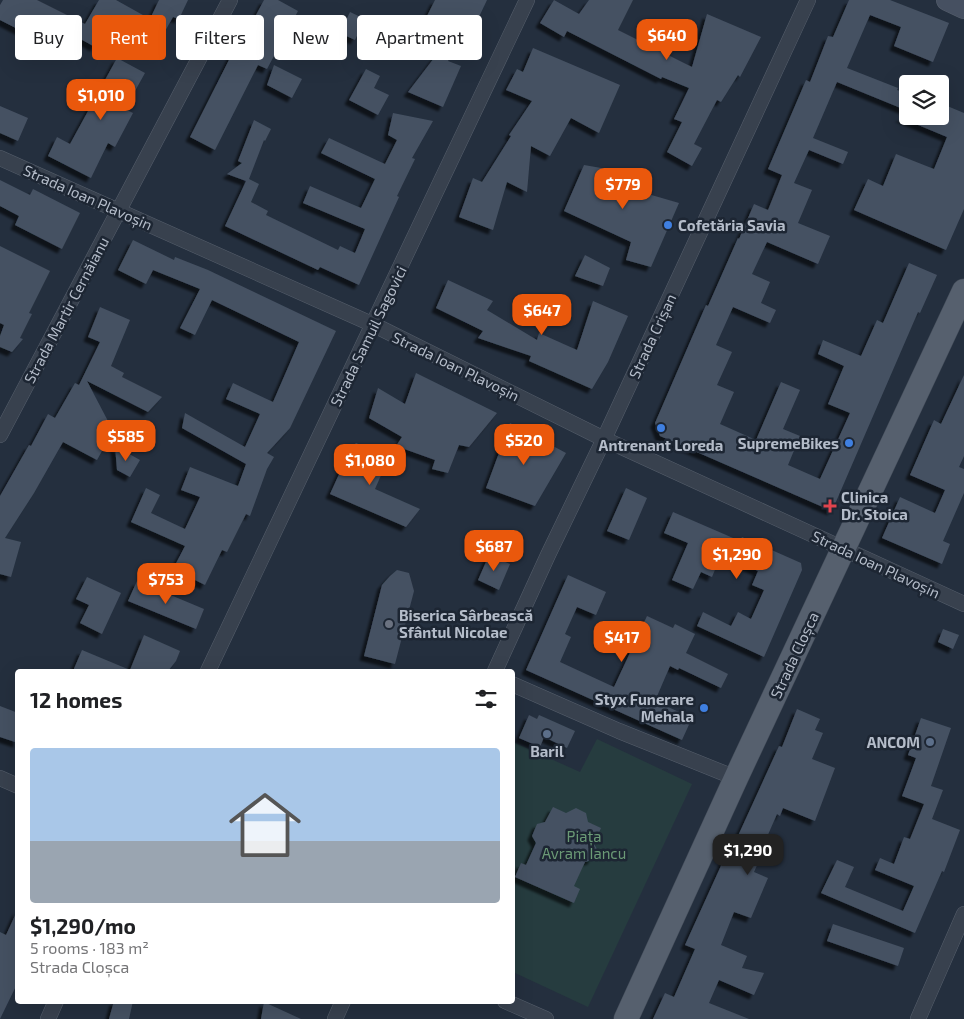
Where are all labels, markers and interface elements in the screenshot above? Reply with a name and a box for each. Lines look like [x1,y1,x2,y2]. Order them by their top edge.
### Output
chip: Buy [15,15,82,60]
chip: Rent [92,15,166,60]
chip: Filters [176,15,264,60]
chip: New [274,15,347,60]
chip: Apartment [357,15,482,60]
pin: $640 [637,18,697,61]
text: $640 [647,25,687,44]
map controls [899,75,949,125]
button: layers [899,75,949,125]
pin: $1,010 [60,78,142,121]
text: $1,010 [77,85,125,104]
street label: Strada Ioan Plavoșin [20,160,155,235]
pin: $779 [593,168,653,210]
text: $779 [605,174,641,193]
place label: Cofetăria Savia [678,216,786,234]
marker: Cofetăria Savia [662,219,674,231]
street label: Strada Martir Cernăianu [20,234,112,386]
street label: Strada Samuil Sagovici [326,263,410,409]
street label: Strada Crișan [625,291,681,382]
pin: $647 [512,294,572,336]
text: $647 [523,300,561,319]
street label: Strada Ioan Plavoșin [389,327,522,406]
pin: $585 [96,420,156,462]
marker: Antrenant Loreda [655,422,667,434]
pin: $520 [494,424,554,466]
text: $585 [108,426,144,445]
text: $520 [505,430,543,449]
place label: SupremeBikes [738,434,839,452]
place label: Antrenant Loreda [599,436,723,454]
marker: SupremeBikes [843,437,855,449]
pin: $1,080 [329,444,411,486]
text: $1,080 [345,450,395,469]
place label: Clinica Dr. Stoica [841,488,908,523]
marker: Clinica Dr. Stoica [823,499,837,513]
street label: Strada Ioan Plavoșin [808,526,943,603]
pin: $687 [464,530,524,572]
text: $687 [475,536,513,555]
pin: $1,290 [696,538,778,580]
text: $1,290 [713,544,761,563]
pin: $753 [136,562,196,605]
text: $753 [148,569,184,588]
place label: Biserica Sârbească Sfântul Nicolae [399,606,533,641]
street label: Strada Cloșca [766,609,824,702]
marker: Biserica Sârbească Sfântul Nicolae [383,618,395,630]
pin: $417 [592,620,652,663]
text: $417 [605,627,639,646]
icon: filters [472,685,500,713]
text: 12 homes [30,687,122,712]
place label: Styx Funerare Mehala [595,690,694,725]
marker: Styx Funerare Mehala [698,702,710,714]
marker: Baril [541,728,553,740]
place label: ANCOM [867,733,920,751]
marker: ANCOM [924,736,936,748]
place label: Baril [530,742,564,760]
icon: home [220,780,310,870]
park label: Piața Avram Iancu [542,827,626,862]
pin: $1,290 [707,834,789,876]
text: $1,290 [724,840,772,859]
text: $1,290/mo [30,913,136,938]
text: 5 rooms · 183 m² [30,938,149,957]
text: Strada Cloșca [30,957,129,976]

